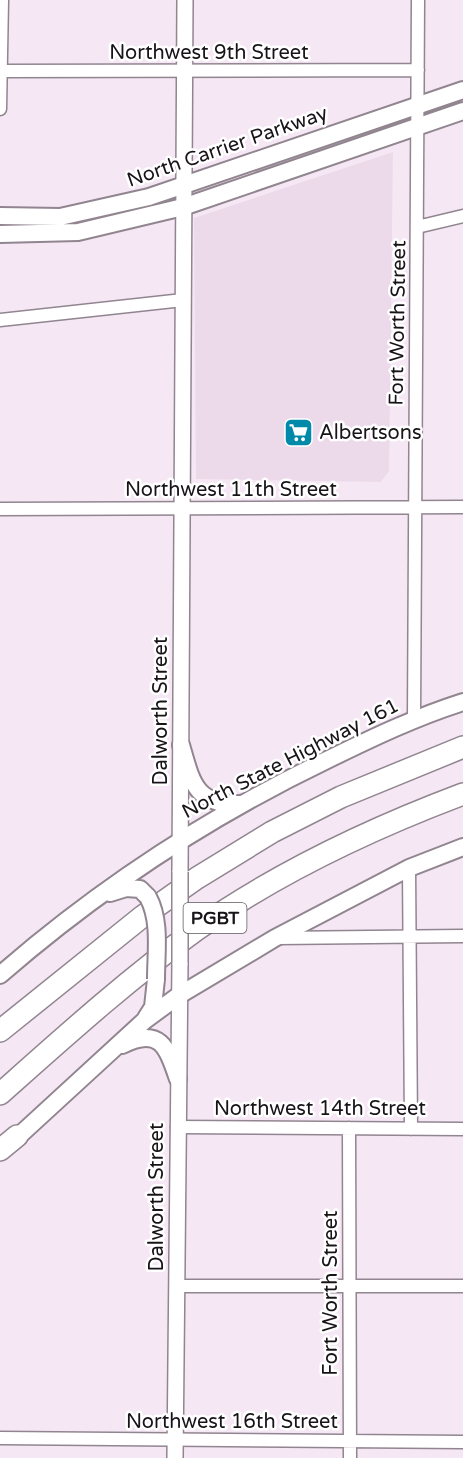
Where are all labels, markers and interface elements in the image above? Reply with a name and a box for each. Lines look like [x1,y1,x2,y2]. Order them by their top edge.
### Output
street label: Northwest 9th Street [109,41,309,65]
street label: North Carrier Parkway [124,101,331,193]
street label: Fort Worth Street [385,240,411,406]
supermarket icon: Albertsons [282,416,314,448]
place label: Albertsons [319,421,422,445]
street label: Northwest 11th Street [125,478,337,502]
street label: Dalworth Street [149,636,173,785]
street label: North State Highway 161 [178,694,403,824]
road number: PGBT [184,903,246,933]
street label: Northwest 14th Street [214,1097,426,1121]
street label: Dalworth Street [145,1122,169,1271]
street label: Fort Worth Street [319,1210,343,1376]
street label: Northwest 16th Street [126,1410,338,1434]

